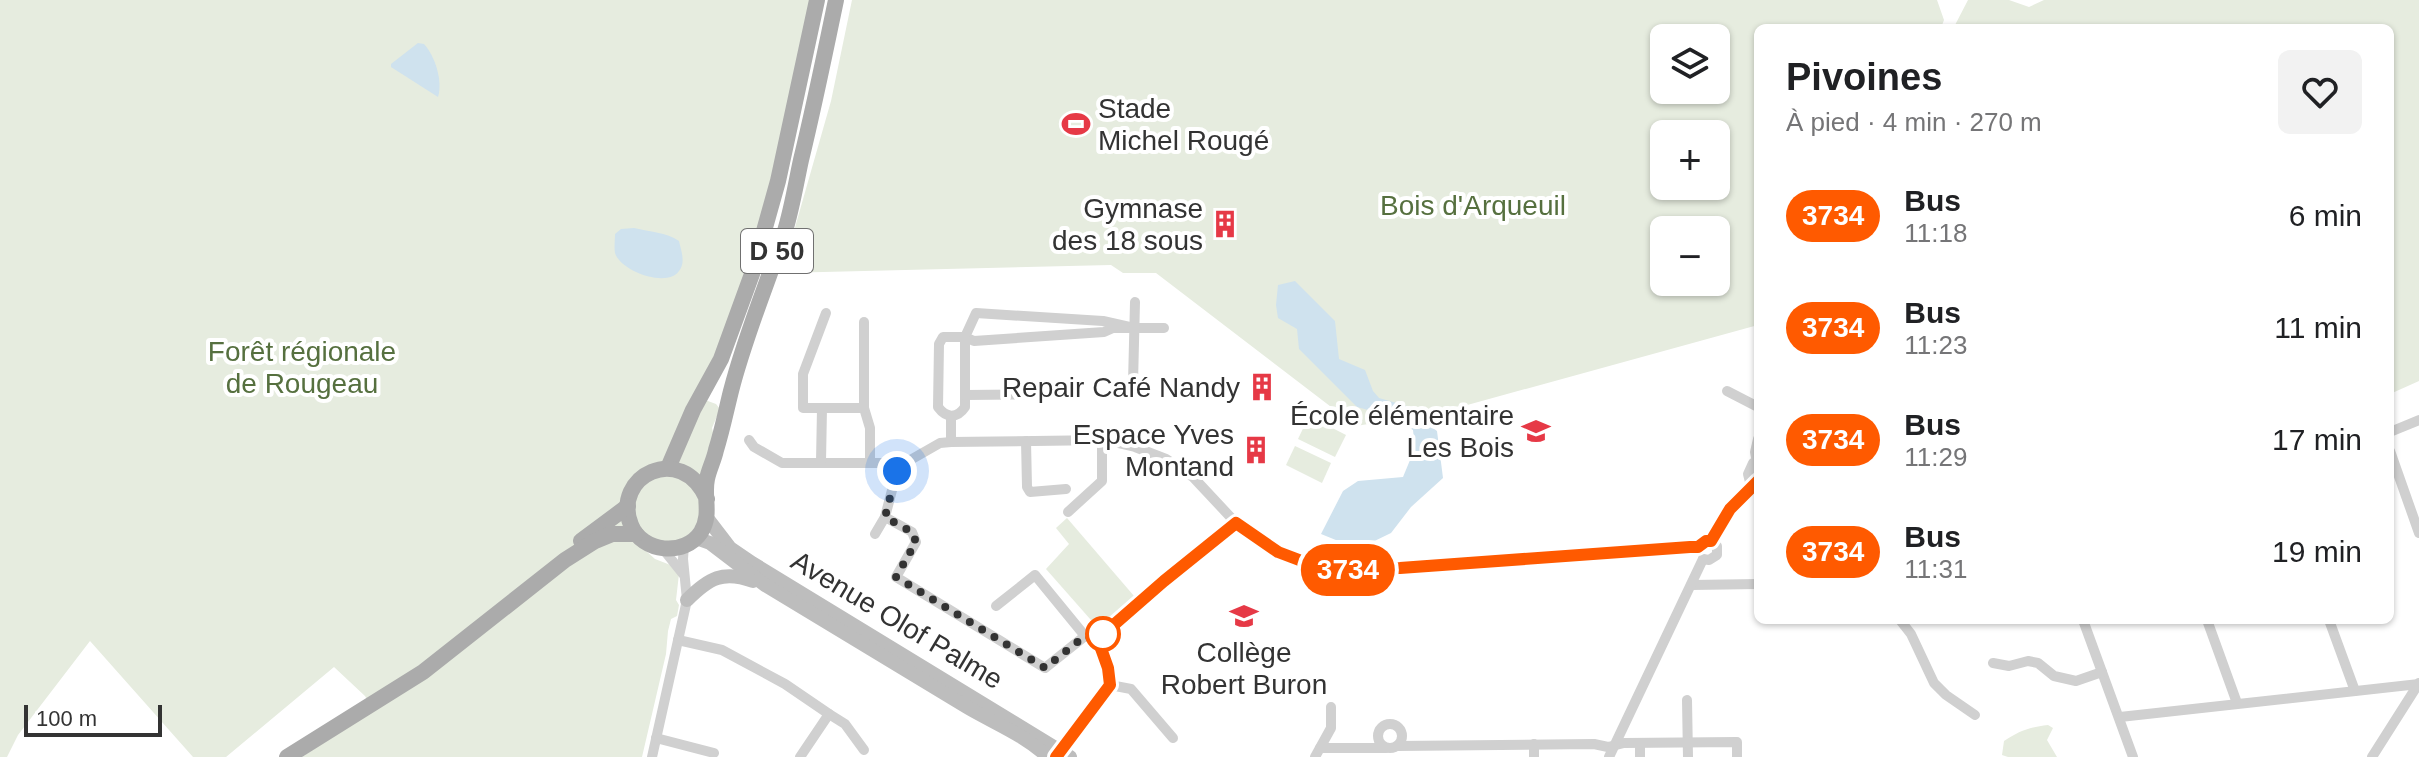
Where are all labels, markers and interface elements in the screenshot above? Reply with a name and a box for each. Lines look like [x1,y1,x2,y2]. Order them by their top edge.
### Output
map controls [1650,24,1730,296]
button: layers [1650,24,1730,104]
button: heart [2278,50,2362,134]
text: Pivoines [1786,56,1942,98]
place label: Stade Michel Rougé [1098,93,1269,156]
text: À pied · 4 min · 270 m [1786,107,2042,137]
sports icon: Stade Michel Rougé [1061,109,1091,139]
button: + [1650,120,1730,200]
text: Bus [1904,184,1961,217]
park label: Bois d'Arqueuil [1380,190,1566,221]
place label: Gymnase des 18 sous [1052,193,1203,256]
text: 6 min [2289,199,2362,232]
text: 3734 [1802,200,1864,231]
building icon: Gymnase des 18 sous [1210,209,1240,239]
button: − [1650,216,1730,296]
text: 11:18 [1904,218,1967,248]
road number: D 50 [741,229,813,273]
text: Bus [1904,296,1961,329]
text: 11 min [2274,311,2362,344]
text: 3734 [1802,312,1864,343]
text: 11:23 [1904,330,1967,360]
park label: Forêt régionale de Rougeau [208,336,396,399]
place label: Repair Café Nandy [1002,372,1240,403]
building icon: Repair Café Nandy [1247,372,1277,402]
place label: École élémentaire Les Bois [1290,400,1514,463]
text: Bus [1904,408,1961,441]
school or university icon: École élémentaire Les Bois [1521,416,1551,446]
place label: Espace Yves Montand [1073,419,1234,482]
text: 17 min [2272,423,2362,456]
text: 3734 [1802,424,1864,455]
building icon: Espace Yves Montand [1241,435,1271,465]
text: 11:29 [1904,442,1967,472]
your location [877,451,917,491]
text: Bus [1904,520,1961,553]
text: 19 min [2272,535,2362,568]
text: 3734 [1802,536,1864,567]
line badge: 3734 [1292,544,1404,596]
street label: Avenue Olof Palme [786,545,1008,695]
text: 3734 [1317,554,1379,585]
text: 11:31 [1904,554,1967,584]
school or university icon: Collège Robert Buron [1229,601,1259,631]
unlabelled marker [1086,617,1120,651]
place label: Collège Robert Buron [1161,637,1327,700]
scale bar [24,701,162,737]
text: 100 m [36,706,97,731]

